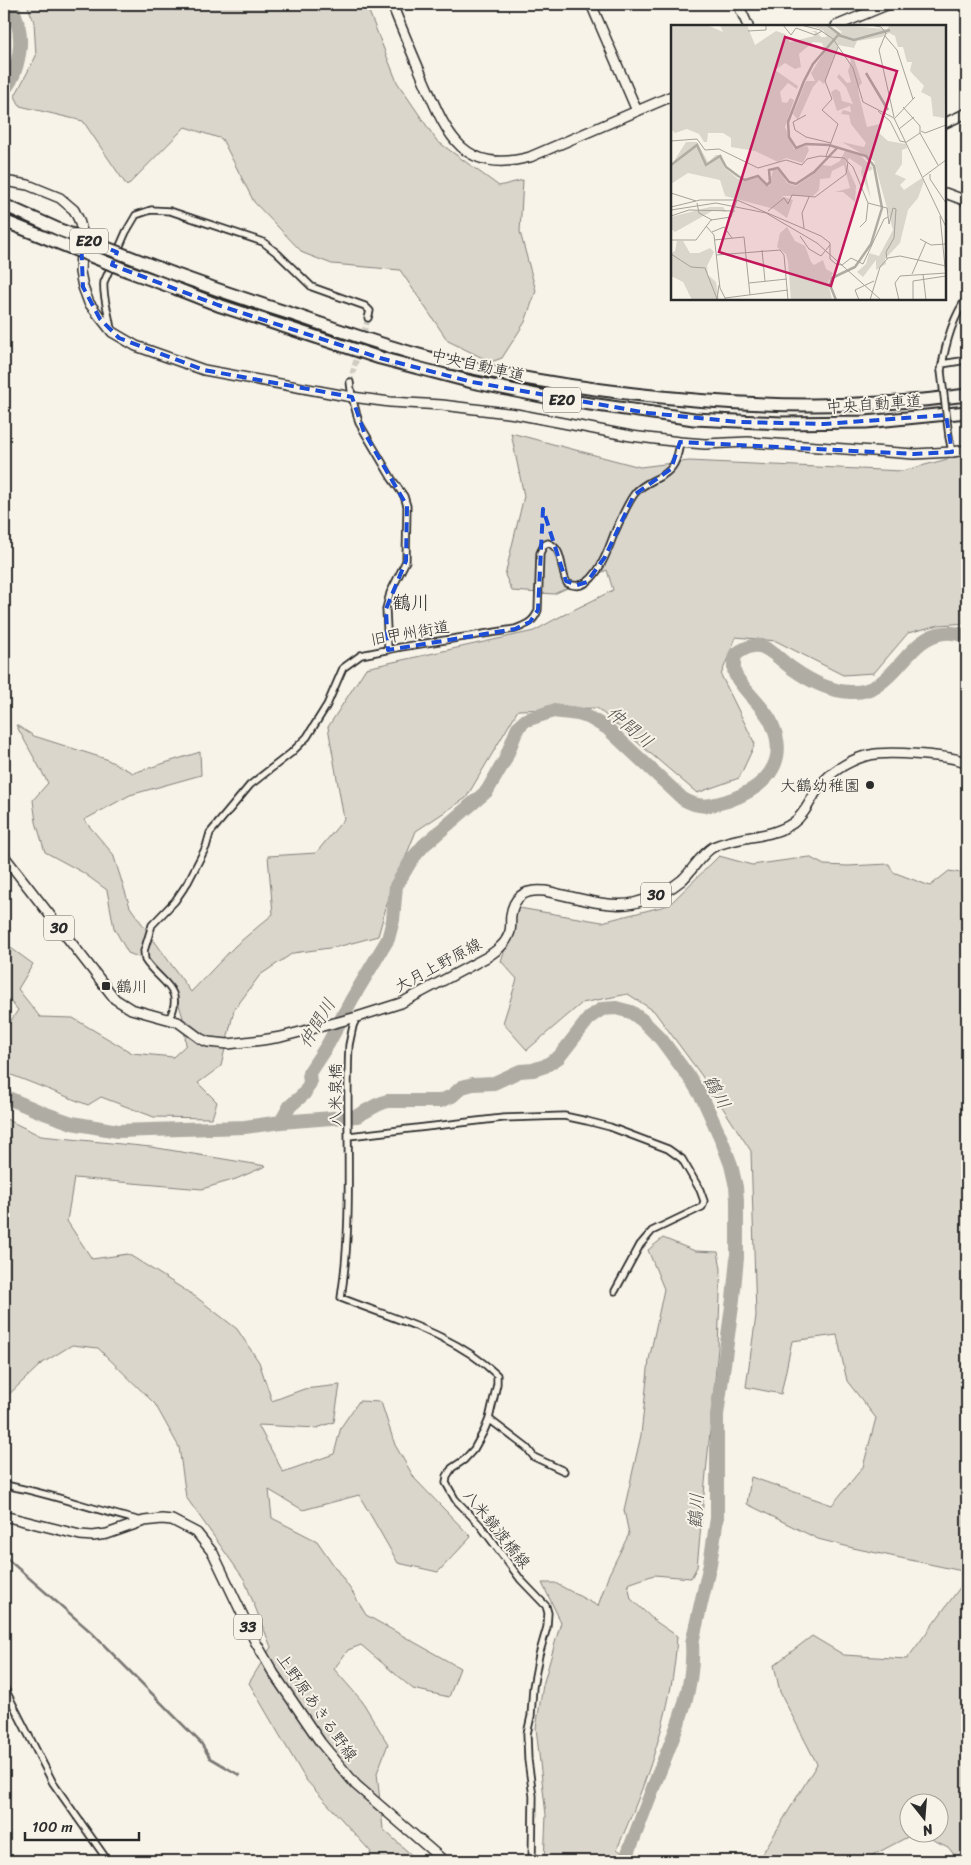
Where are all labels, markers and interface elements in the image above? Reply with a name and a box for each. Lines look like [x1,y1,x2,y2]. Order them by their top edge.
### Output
inset map [671,25,946,300]
road number: E20 [70,228,108,254]
street label: 中央自動車道 [428,340,528,390]
street label: 中央自動車道 [825,386,923,422]
road number: E20 [543,388,581,412]
district label: 鶴川 [392,586,430,619]
street label: 旧甲州街道 [368,612,452,654]
water label: 仲間川 [599,697,661,757]
place label: 大鶴幼稚園 [780,771,860,800]
marker: 大鶴幼稚園 [864,779,876,791]
road number: 30 [641,882,671,908]
road number: 30 [44,916,74,940]
street label: 大月上野原線 [389,930,487,1000]
place label: 鶴川 [116,972,148,1001]
marker: 鶴川 [100,980,112,992]
water label: 仲間川 [289,992,345,1054]
street label: 八米泉橋 [321,1063,350,1127]
water label: 鶴川 [694,1068,740,1116]
street label: 八米鏡渡橋線 [456,1483,538,1575]
water label: 鶴川 [679,1492,713,1530]
road number: 33 [234,1614,262,1640]
street label: 上野原あきる野線 [269,1646,365,1768]
north arrow [898,1792,948,1842]
scale bar [25,1810,139,1842]
text: 100 m [32,1814,73,1840]
text: N [919,1816,937,1843]

